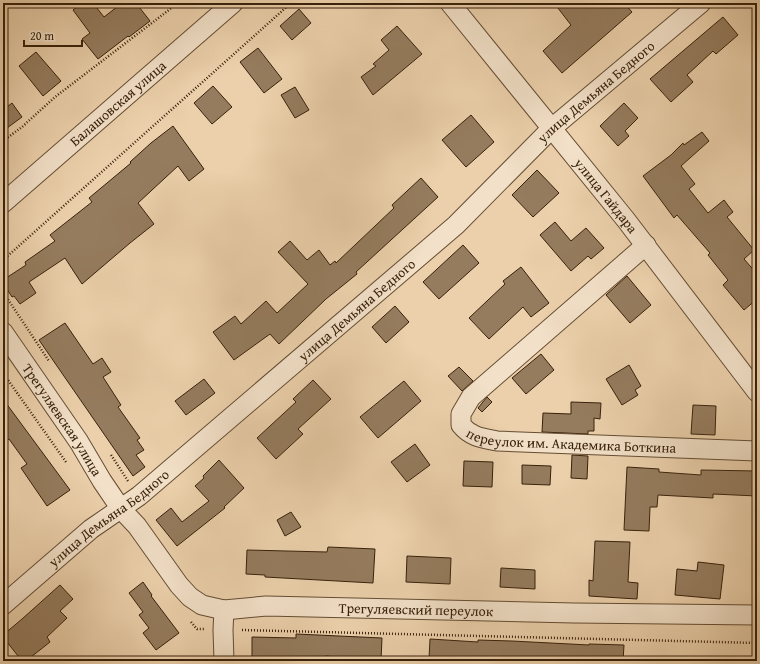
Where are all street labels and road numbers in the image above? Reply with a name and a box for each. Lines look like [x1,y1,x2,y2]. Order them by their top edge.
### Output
street label: улица Демьяна Бедного [532,36,659,148]
street label: Балашовская улица [65,56,170,151]
street label: улица Гайдара [569,153,643,238]
street label: улица Демьяна Бедного [293,254,420,366]
street label: Трегуляевская улица [18,359,107,480]
street label: переулок им. Академика Боткина [463,423,677,458]
street label: улица Демьяна Бедного [43,465,173,572]
street label: Трегуляевский переулок [338,598,494,621]

